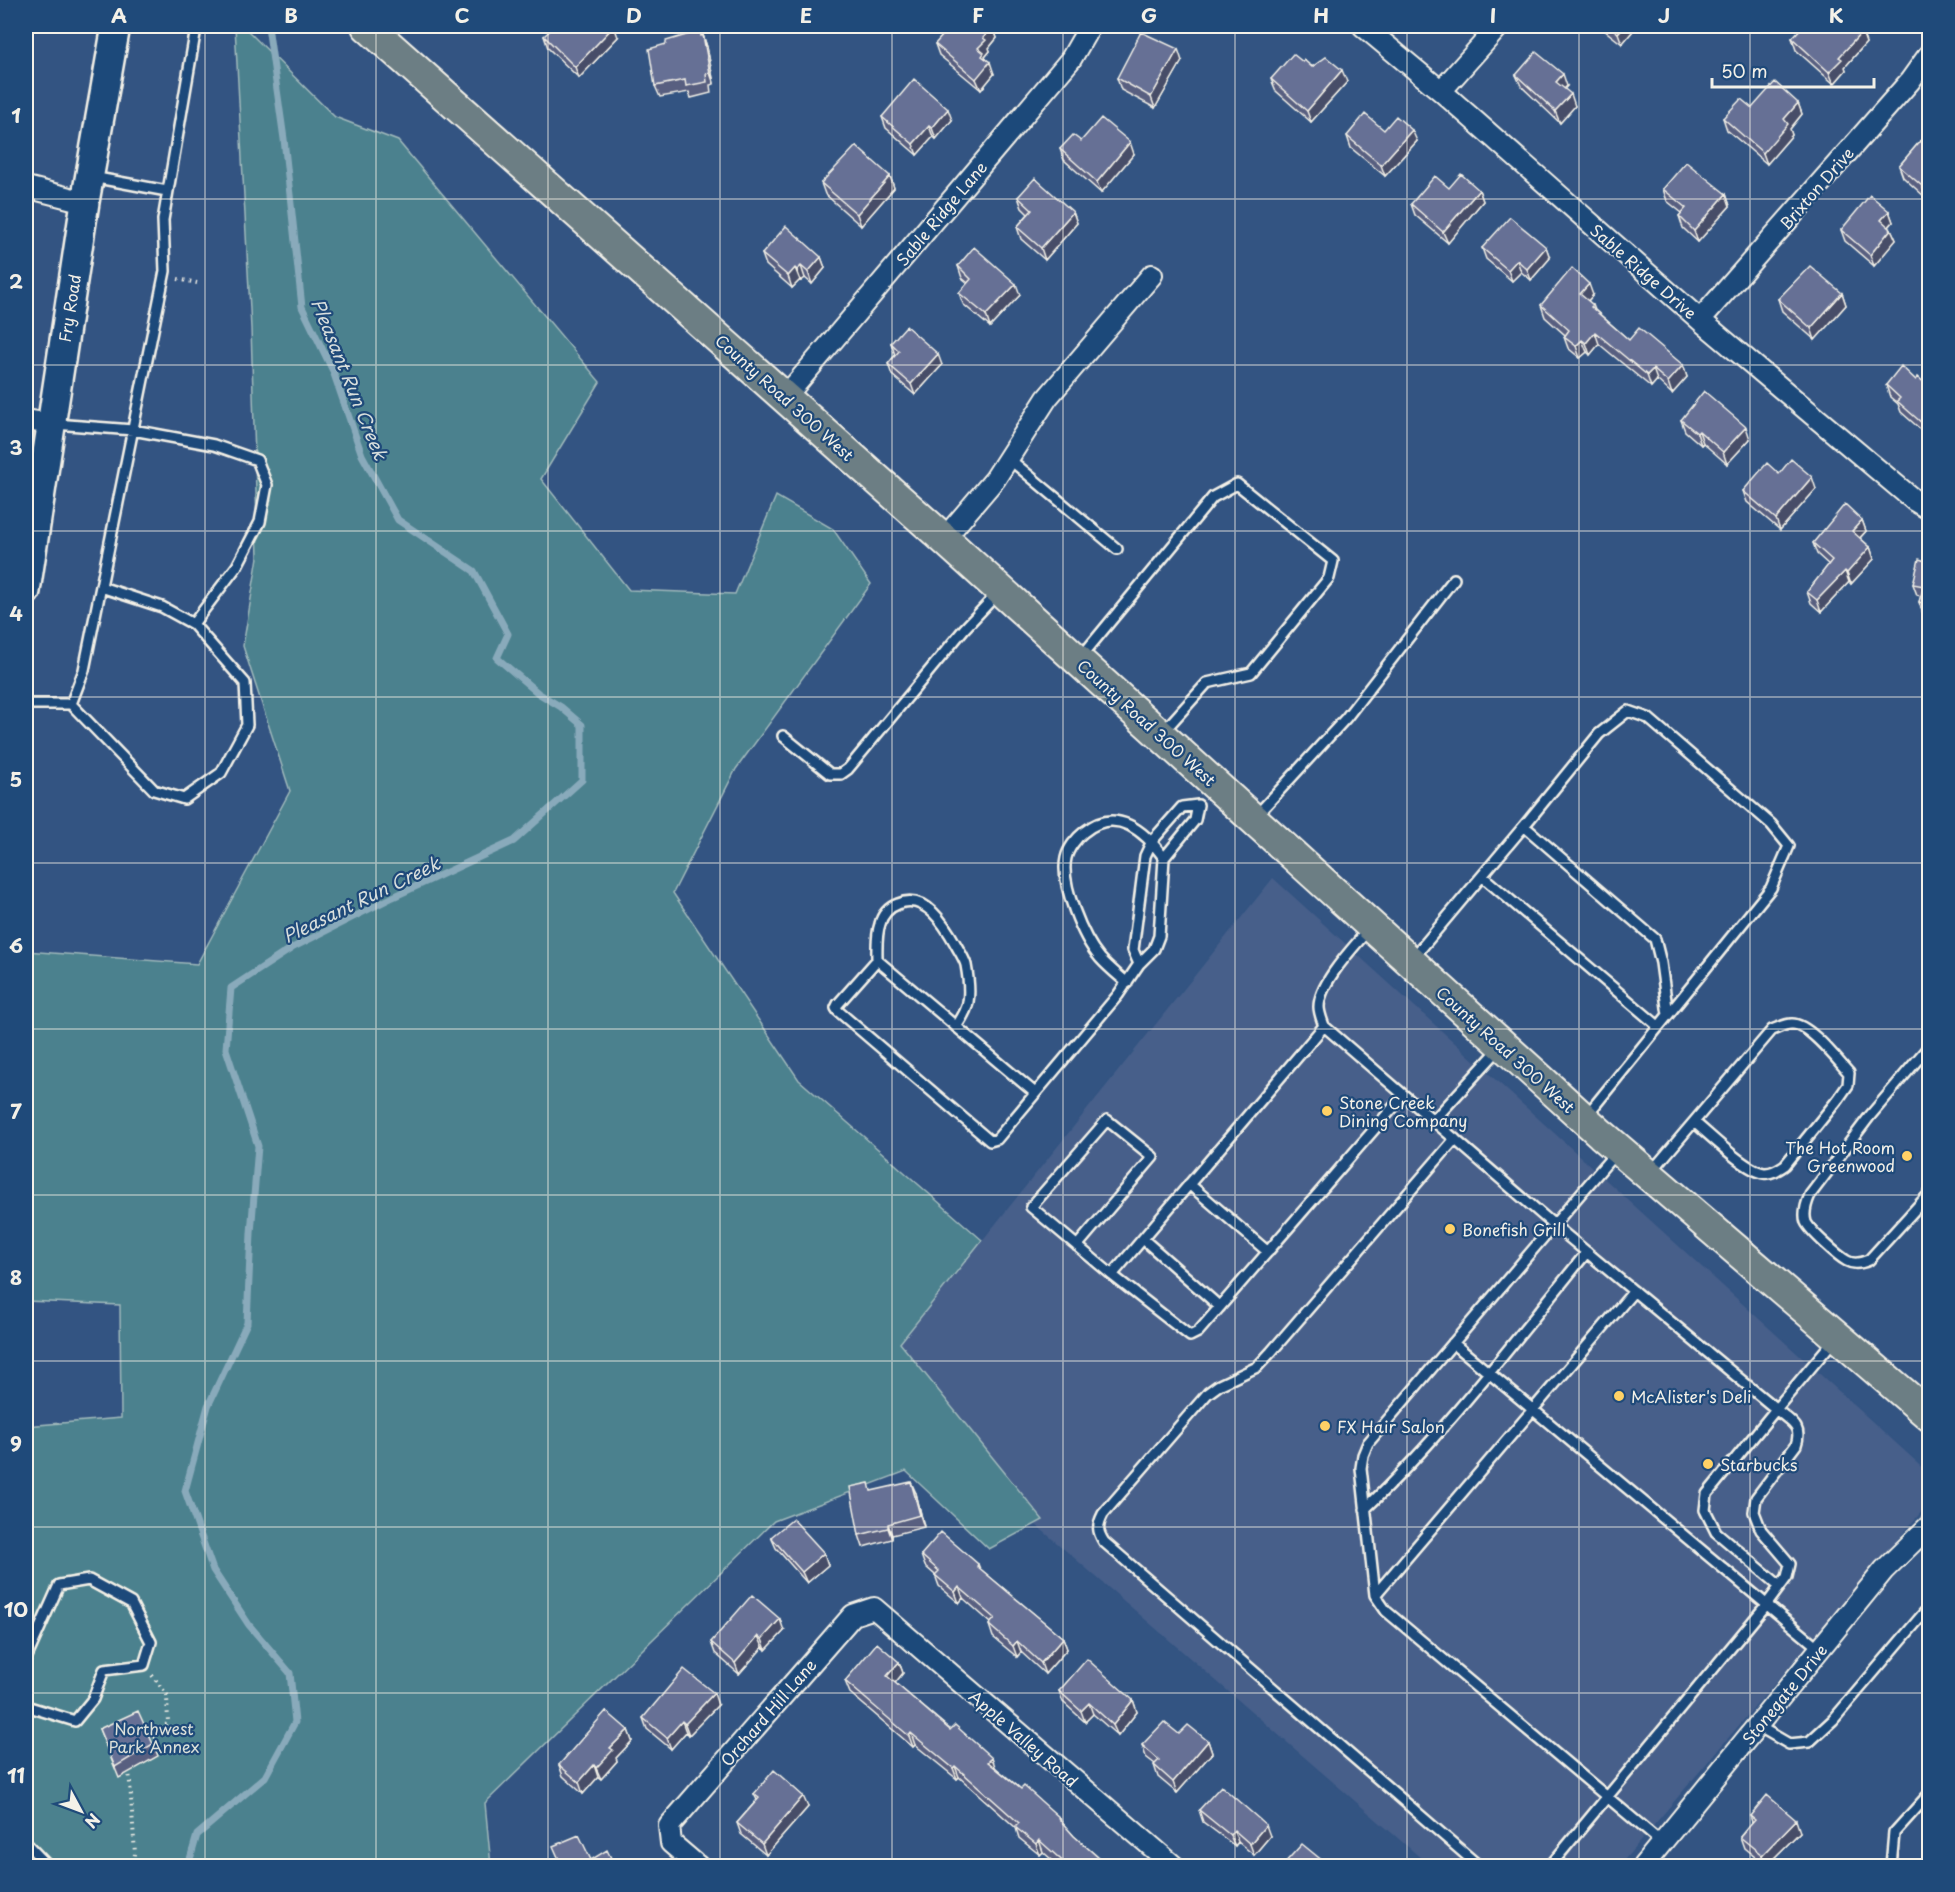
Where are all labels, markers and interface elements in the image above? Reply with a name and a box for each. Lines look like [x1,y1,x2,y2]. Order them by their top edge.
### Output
text: A [111,0,127,30]
text: B [284,0,298,30]
text: C [454,0,470,30]
text: D [626,0,642,30]
text: E [800,0,812,30]
text: F [972,0,984,30]
text: G [1141,0,1157,30]
text: H [1313,0,1329,30]
text: I [1490,0,1496,30]
text: J [1658,0,1670,30]
text: K [1829,0,1844,30]
scale bar [1712,51,1874,89]
text: 50 m [1721,57,1768,84]
text: 1 [11,100,21,130]
street label: Brixton Drive [1773,141,1859,235]
street label: Sable Ridge Lane [890,155,992,271]
street label: Sable Ridge Drive [1586,218,1702,324]
text: 2 [9,266,23,296]
street label: Fry Road [52,272,86,344]
water label: Pleasant Run Creek [305,294,395,465]
street label: County Road 300 West [710,328,860,466]
text: 3 [9,432,23,462]
text: 4 [9,598,23,628]
street label: County Road 300 West [1072,653,1222,791]
text: 5 [10,764,22,794]
water label: Pleasant Run Creek [278,849,445,949]
text: 6 [9,930,23,960]
street label: County Road 300 West [1431,980,1581,1118]
place label: Stone Creek Dining Company [1339,1090,1467,1132]
text: 7 [10,1096,22,1126]
marker: Stone Creek Dining Company [1320,1104,1334,1118]
place label: The Hot Room Greenwood [1785,1135,1895,1177]
marker: The Hot Room Greenwood [1900,1149,1914,1163]
place label: Bonefish Grill [1462,1217,1566,1241]
marker: Bonefish Grill [1443,1222,1457,1236]
text: 8 [10,1262,22,1292]
place label: McAlister's Deli [1631,1384,1751,1408]
marker: McAlister's Deli [1612,1389,1626,1403]
place label: FX Hair Salon [1337,1414,1445,1438]
marker: FX Hair Salon [1318,1419,1332,1433]
text: 9 [10,1428,22,1458]
place label: Starbucks [1720,1452,1798,1476]
marker: Starbucks [1701,1457,1715,1471]
text: 10 [4,1594,28,1624]
street label: Stonegate Drive [1736,1638,1832,1750]
street label: Orchard Hill Lane [715,1653,821,1771]
street label: Apple Valley Road [964,1684,1084,1792]
park label: Northwest Park Annex [109,1716,199,1758]
text: 11 [7,1760,25,1790]
north arrow [51,1781,111,1841]
text: N [80,1809,106,1834]

